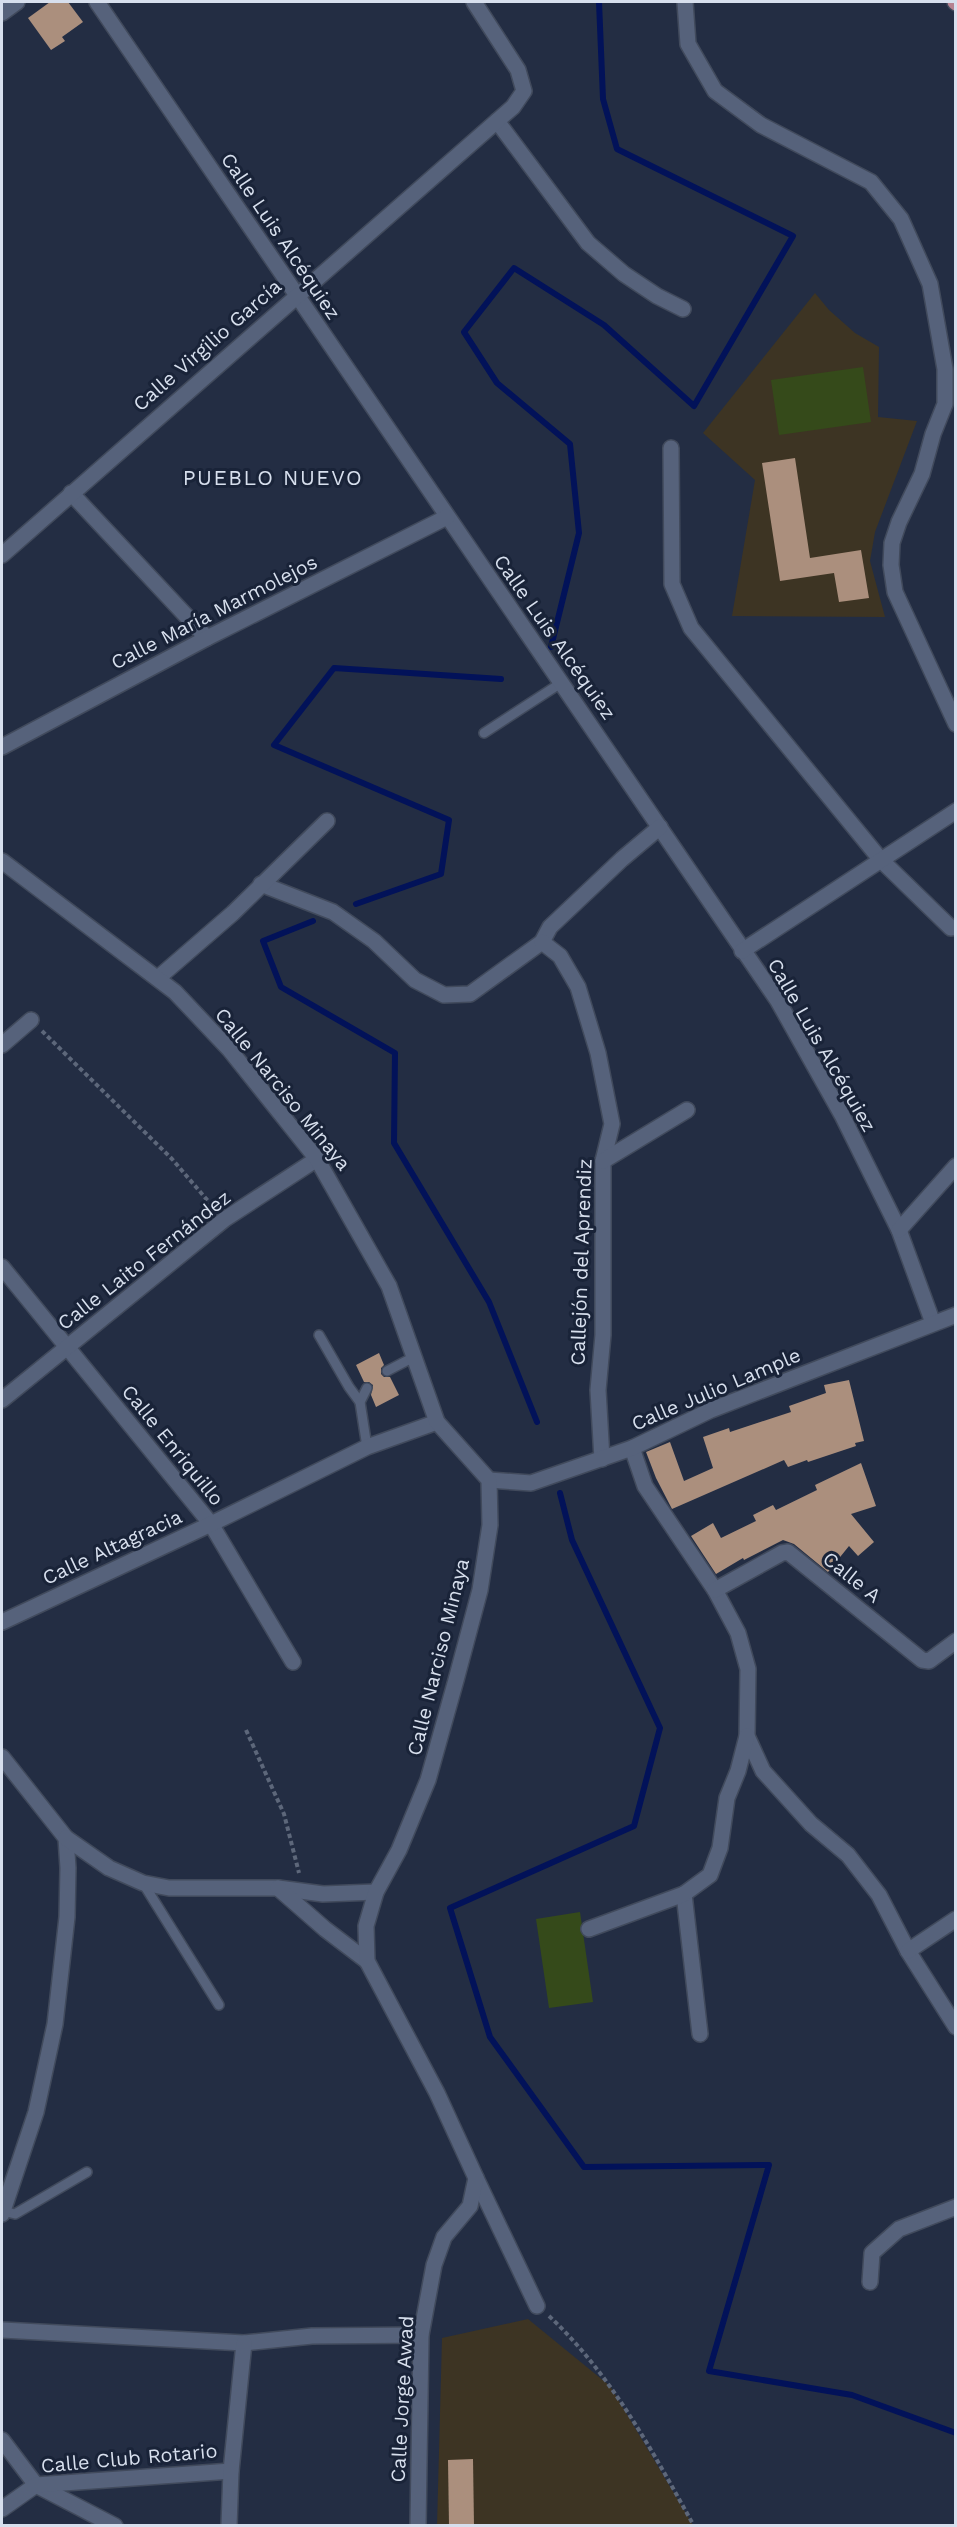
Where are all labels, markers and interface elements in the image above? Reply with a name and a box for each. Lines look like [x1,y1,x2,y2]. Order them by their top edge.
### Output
street label: Calle Luis Alcéquiez [216,148,346,324]
street label: Calle Virgilio García [128,274,286,416]
district label: PUEBLO NUEVO [183,465,363,490]
street label: Calle María Marmolejos [107,550,321,674]
street label: Calle Luis Alcéquiez [489,550,621,724]
street label: Calle Luis Alcéquiez [763,954,881,1136]
street label: Calle Narciso Minaya [210,1003,356,1175]
street label: Callejón del Aprendiz [565,1158,597,1366]
street label: Calle Laito Fernández [53,1185,235,1335]
street label: Calle Julio Lample [628,1343,804,1435]
street label: Calle Enriquillo [117,1380,229,1510]
street label: Calle Altagracia [38,1504,186,1590]
street label: Calle A [818,1546,886,1608]
street label: Calle Narciso Minaya [402,1556,474,1758]
street label: Calle Jorge Awad [386,2315,418,2483]
street label: Calle Club Rotario [40,2438,218,2478]

